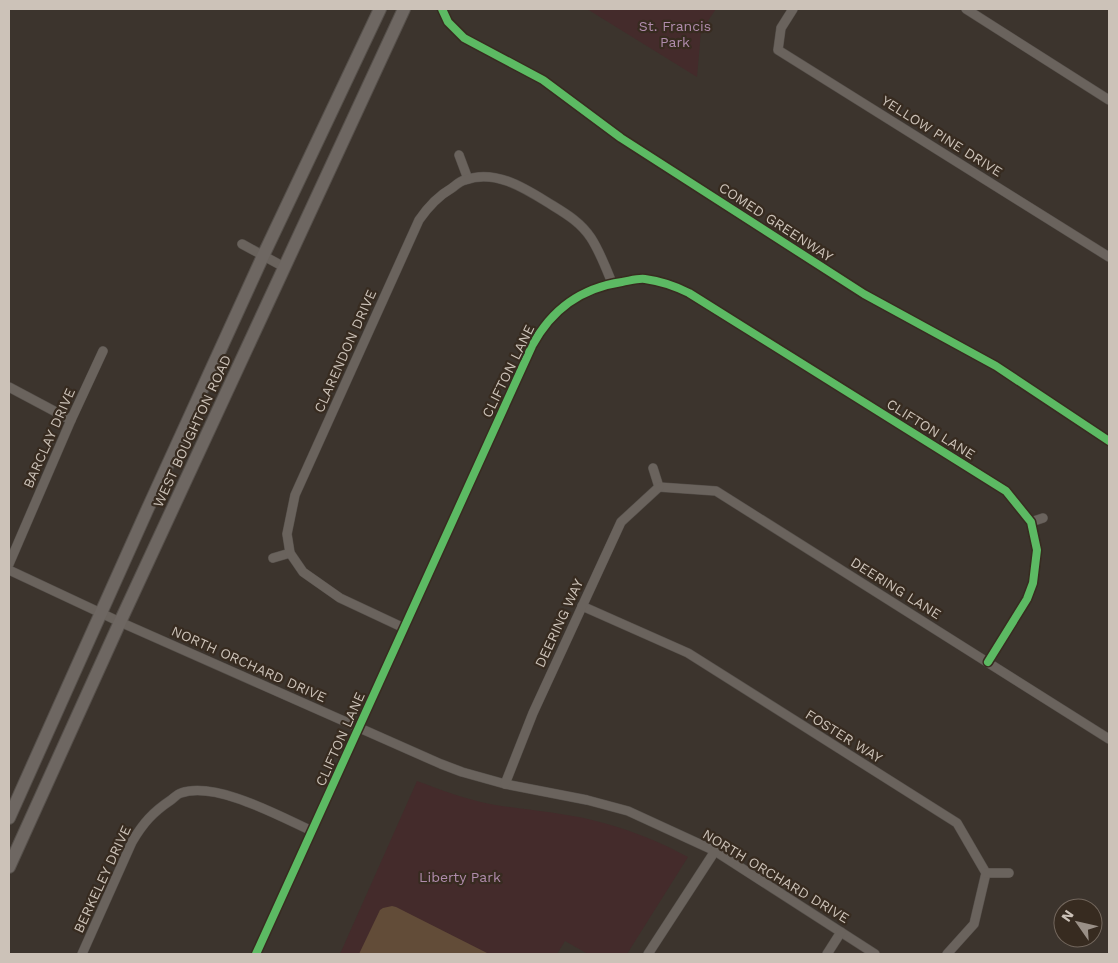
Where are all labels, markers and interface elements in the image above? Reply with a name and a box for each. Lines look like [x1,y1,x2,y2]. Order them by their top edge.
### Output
park label: St. Francis Park [639,18,711,50]
street label: YELLOW PINE DRIVE [879,92,1005,180]
street label: COMED GREENWAY [716,179,836,265]
street label: CLARENDON DRIVE [311,287,379,415]
street label: CLIFTON LANE [479,322,537,420]
street label: WEST BOUGHTON ROAD [150,352,234,510]
street label: BARCLAY DRIVE [20,386,78,490]
street label: CLIFTON LANE [884,395,978,463]
street label: DEERING LANE [848,554,944,622]
street label: DEERING WAY [532,576,586,670]
street label: NORTH ORCHARD DRIVE [169,623,329,705]
street label: CLIFTON LANE [312,689,368,788]
street label: FOSTER WAY [803,706,885,766]
street label: BERKELEY DRIVE [70,823,134,935]
street label: NORTH ORCHARD DRIVE [700,826,852,926]
park label: Liberty Park [419,869,501,885]
north arrow [1053,898,1103,948]
text: N [1058,907,1077,925]

